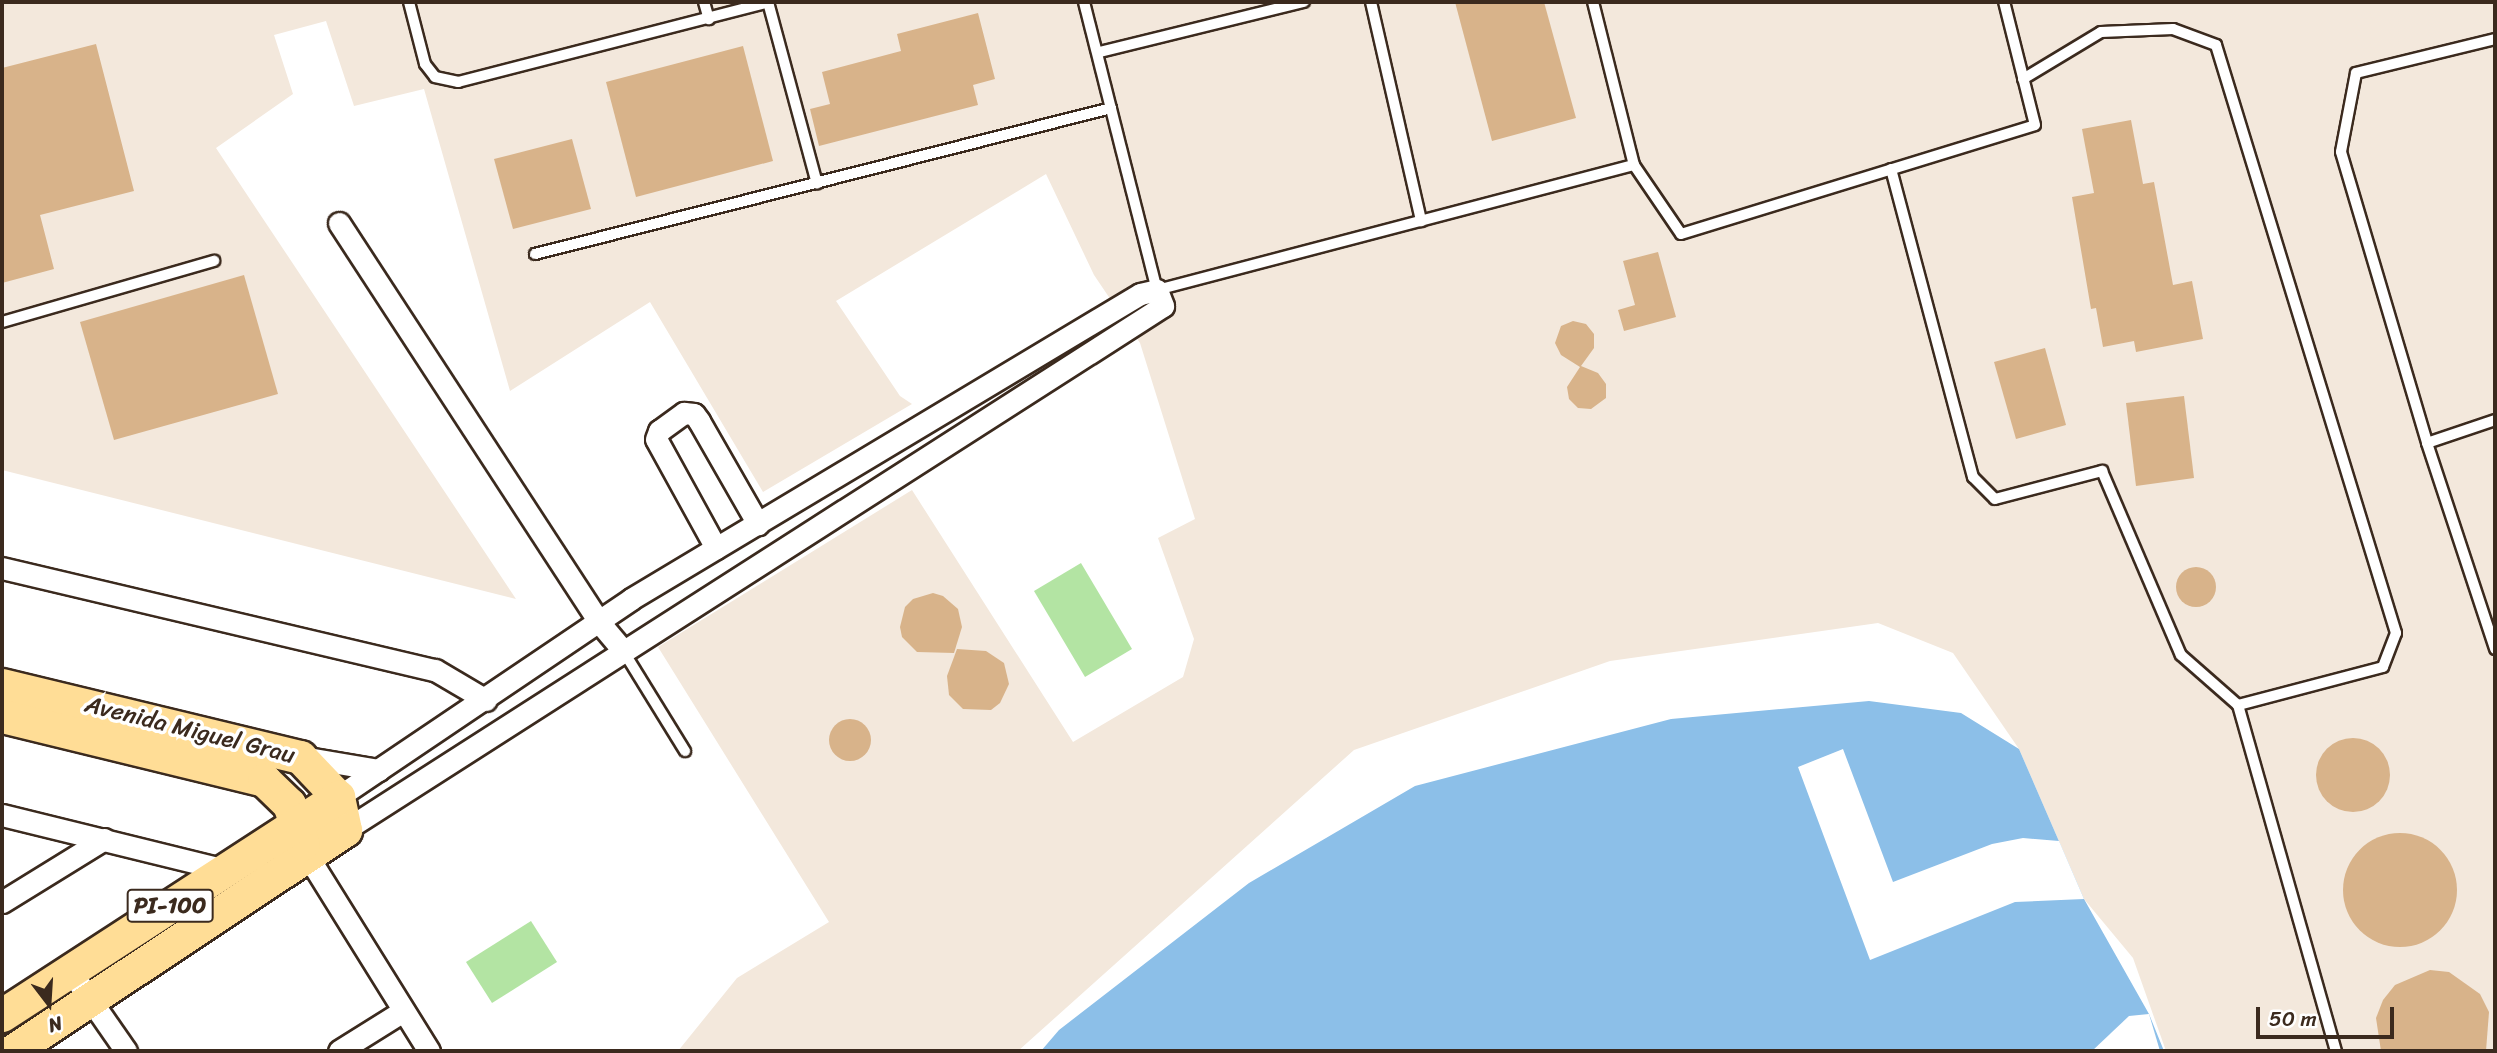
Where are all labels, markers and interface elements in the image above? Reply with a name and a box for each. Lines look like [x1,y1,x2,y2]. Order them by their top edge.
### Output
street label: Avenida Miguel Grau [82,690,298,770]
road number: PI-100 [126,886,214,925]
north arrow [14,969,84,1039]
scale bar [2259,993,2397,1038]
text: 50 m [2269,1000,2317,1038]
text: N [44,1007,66,1042]

